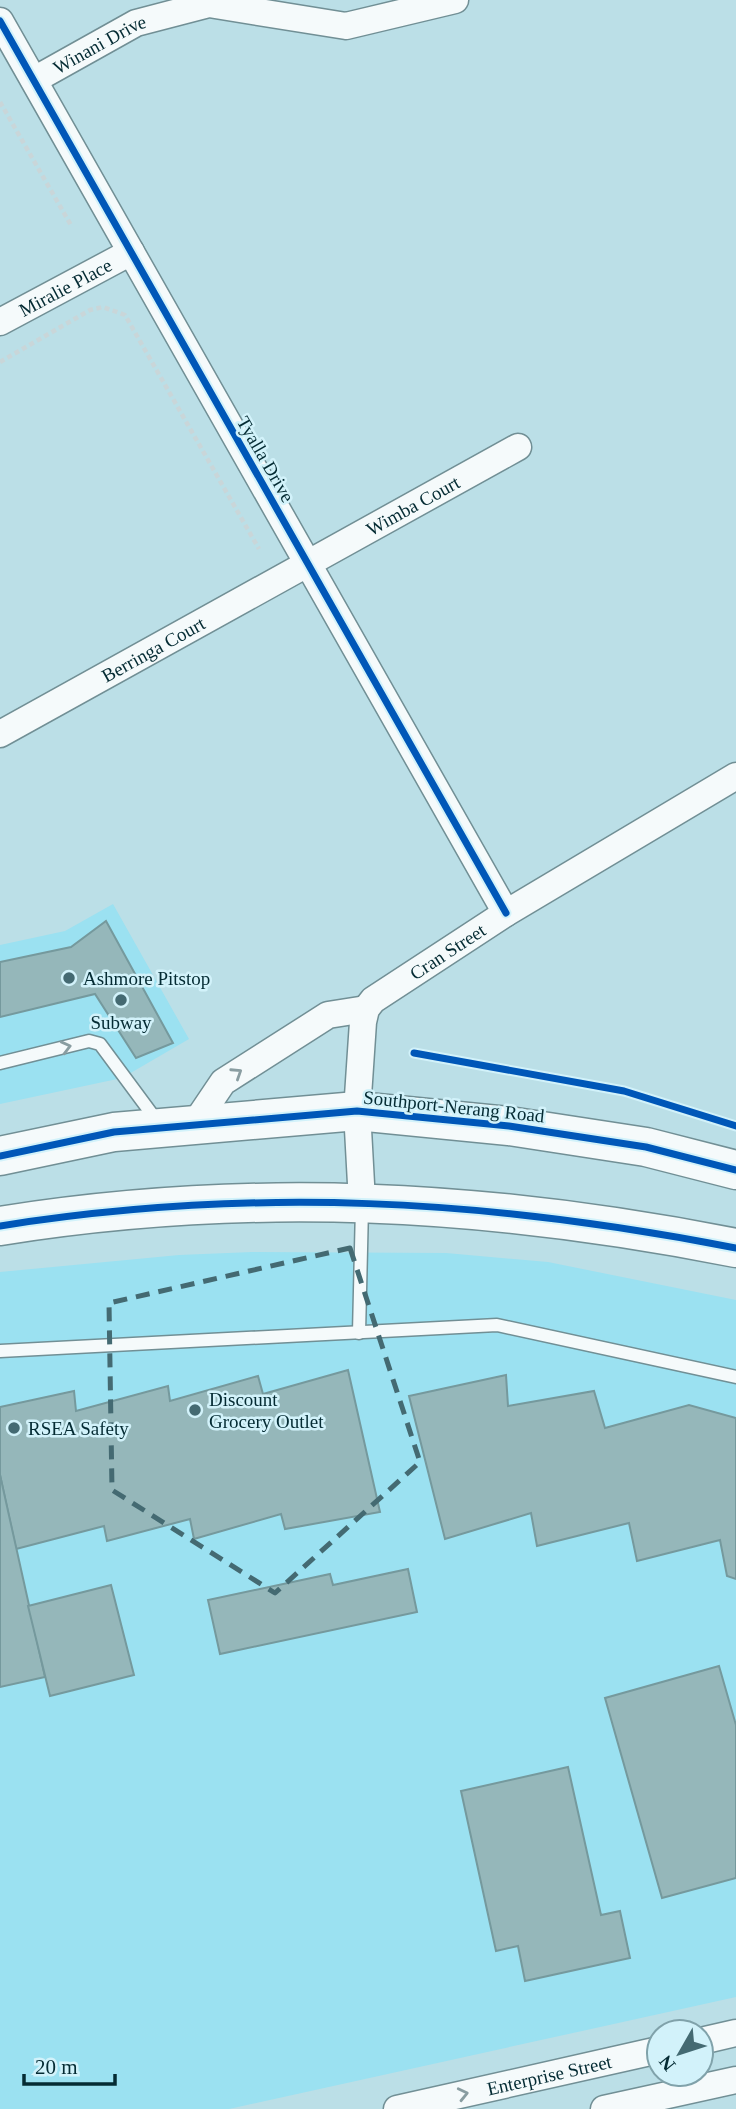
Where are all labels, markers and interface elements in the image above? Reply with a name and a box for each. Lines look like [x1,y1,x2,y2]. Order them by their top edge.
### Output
street label: Winani Drive [50,11,148,78]
street label: Miralie Place [16,254,115,321]
street label: Tyalla Drive [233,413,298,506]
street label: Wimba Court [363,471,464,540]
street label: Berringa Court [98,612,209,687]
street label: Cran Street [406,919,490,984]
place label: Ashmore Pitstop [83,968,210,989]
marker: Ashmore Pitstop [61,970,77,986]
marker: Subway [113,992,129,1008]
place label: Subway [90,1012,152,1033]
one-way arrow [60,1041,72,1055]
one-way arrow [229,1069,242,1082]
street label: Southport-Nerang Road [362,1087,546,1127]
place label: Discount Grocery Outlet [209,1389,324,1432]
marker: Discount Grocery Outlet [187,1402,203,1418]
place label: RSEA Safety [28,1418,129,1439]
marker: RSEA Safety [6,1420,22,1436]
north arrow [645,2018,715,2088]
scale bar [24,2042,116,2086]
street label: Enterprise Street [485,2051,614,2099]
text: N [655,2051,680,2075]
text: 20 m [35,2055,78,2079]
one-way arrow [457,2088,469,2102]

